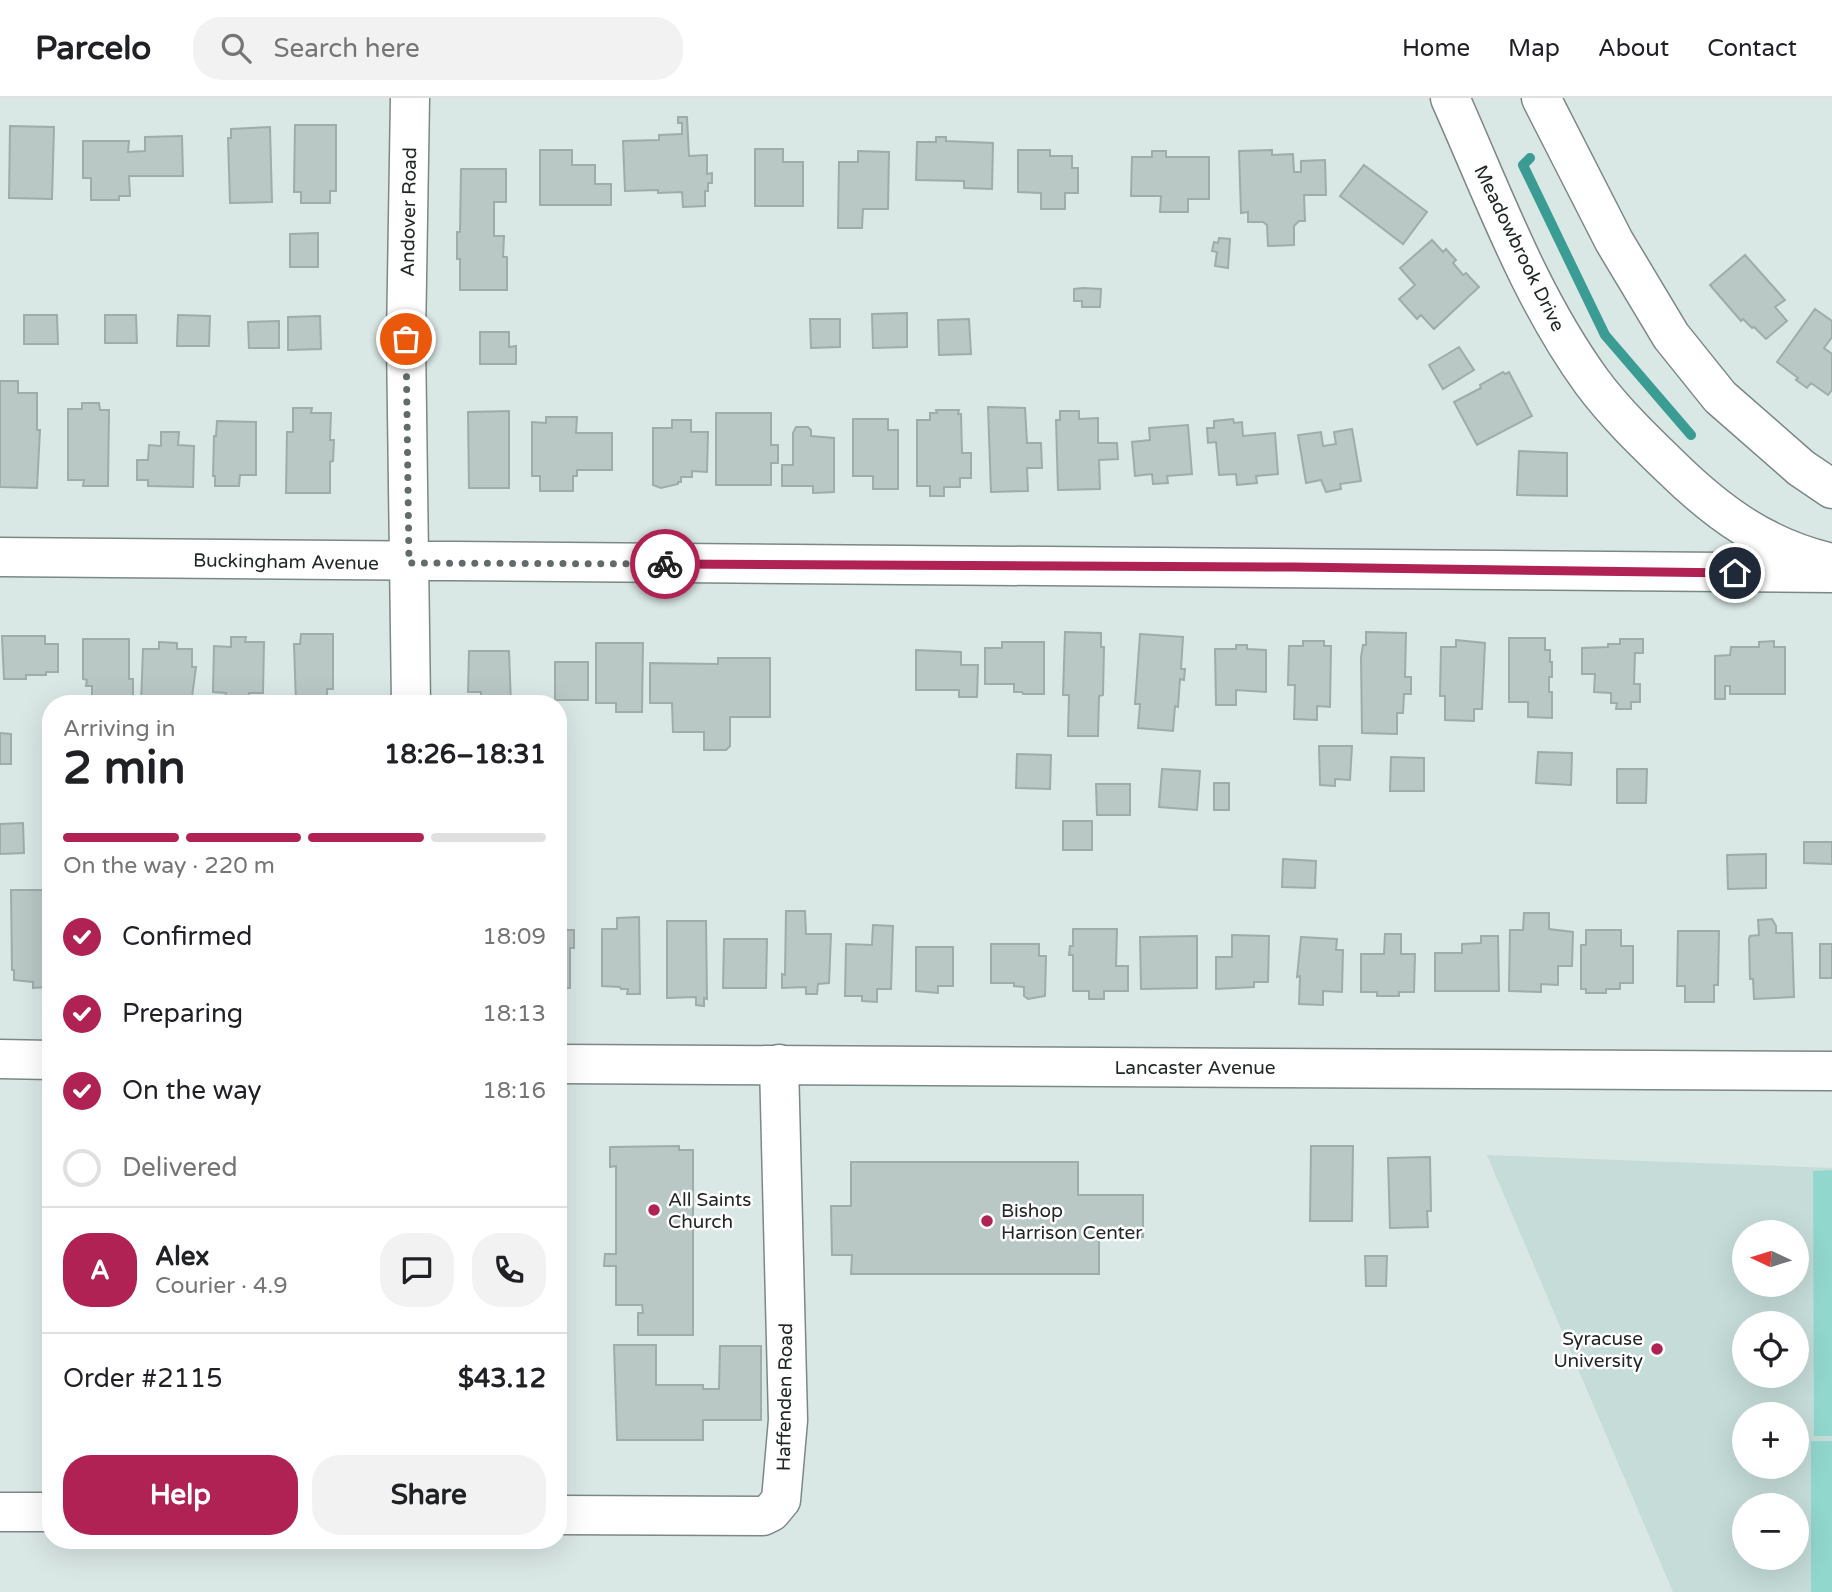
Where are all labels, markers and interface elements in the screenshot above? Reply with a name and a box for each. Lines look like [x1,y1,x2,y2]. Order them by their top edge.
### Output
search box [193,17,683,80]
text: Parcelo [35,29,151,68]
icon: search [217,29,255,67]
text: Search here [273,33,420,64]
text: Home [1402,34,1470,63]
text: Map [1508,34,1560,63]
text: About [1598,34,1669,63]
text: Contact [1707,34,1797,63]
street label: Andover Road [397,147,421,277]
street label: Meadowbrook Drive [1469,162,1569,335]
pin [376,309,436,369]
icon: bag [387,320,425,358]
courier [630,529,700,599]
pin [1705,543,1765,603]
icon: bike [646,545,684,583]
street label: Buckingham Avenue [193,549,379,575]
icon: home [1716,554,1754,592]
text: Arriving in [63,715,176,743]
text: 18:26–18:31 [384,739,546,770]
text: 2 min [63,741,186,796]
text: On the way · 220 m [63,852,275,880]
icon: check [63,918,101,956]
text: Confirmed [122,921,252,952]
text: 18:09 [482,923,546,951]
icon: check [63,995,101,1033]
text: Preparing [122,998,243,1029]
text: 18:13 [482,1000,546,1028]
street label: Lancaster Avenue [1114,1057,1276,1079]
icon: check [63,1072,101,1110]
text: On the way [122,1075,262,1106]
text: 18:16 [482,1077,546,1105]
text: Delivered [122,1152,238,1183]
place label: All Saints Church [668,1189,751,1233]
place label: Bishop Harrison Center [1001,1200,1143,1244]
marker: All Saints Church [646,1202,662,1218]
marker: Bishop Harrison Center [979,1213,995,1229]
north arrow [1732,1220,1810,1297]
map controls [1732,1220,1809,1570]
button: chat [380,1233,454,1307]
button: phone [472,1233,546,1307]
text: Alex [155,1241,209,1272]
text: A [90,1255,110,1286]
text: Courier · 4.9 [155,1272,288,1300]
button: locate [1732,1311,1809,1388]
street label: Haffenden Road [773,1323,797,1471]
place label: Syracuse University [1553,1328,1643,1372]
marker: Syracuse University [1649,1341,1665,1357]
text: Order #2115 [63,1363,223,1394]
text: $43.12 [458,1363,546,1394]
button: + [1732,1402,1809,1479]
button: Help [63,1455,298,1535]
button: Share [312,1455,546,1535]
button: − [1732,1493,1809,1570]

